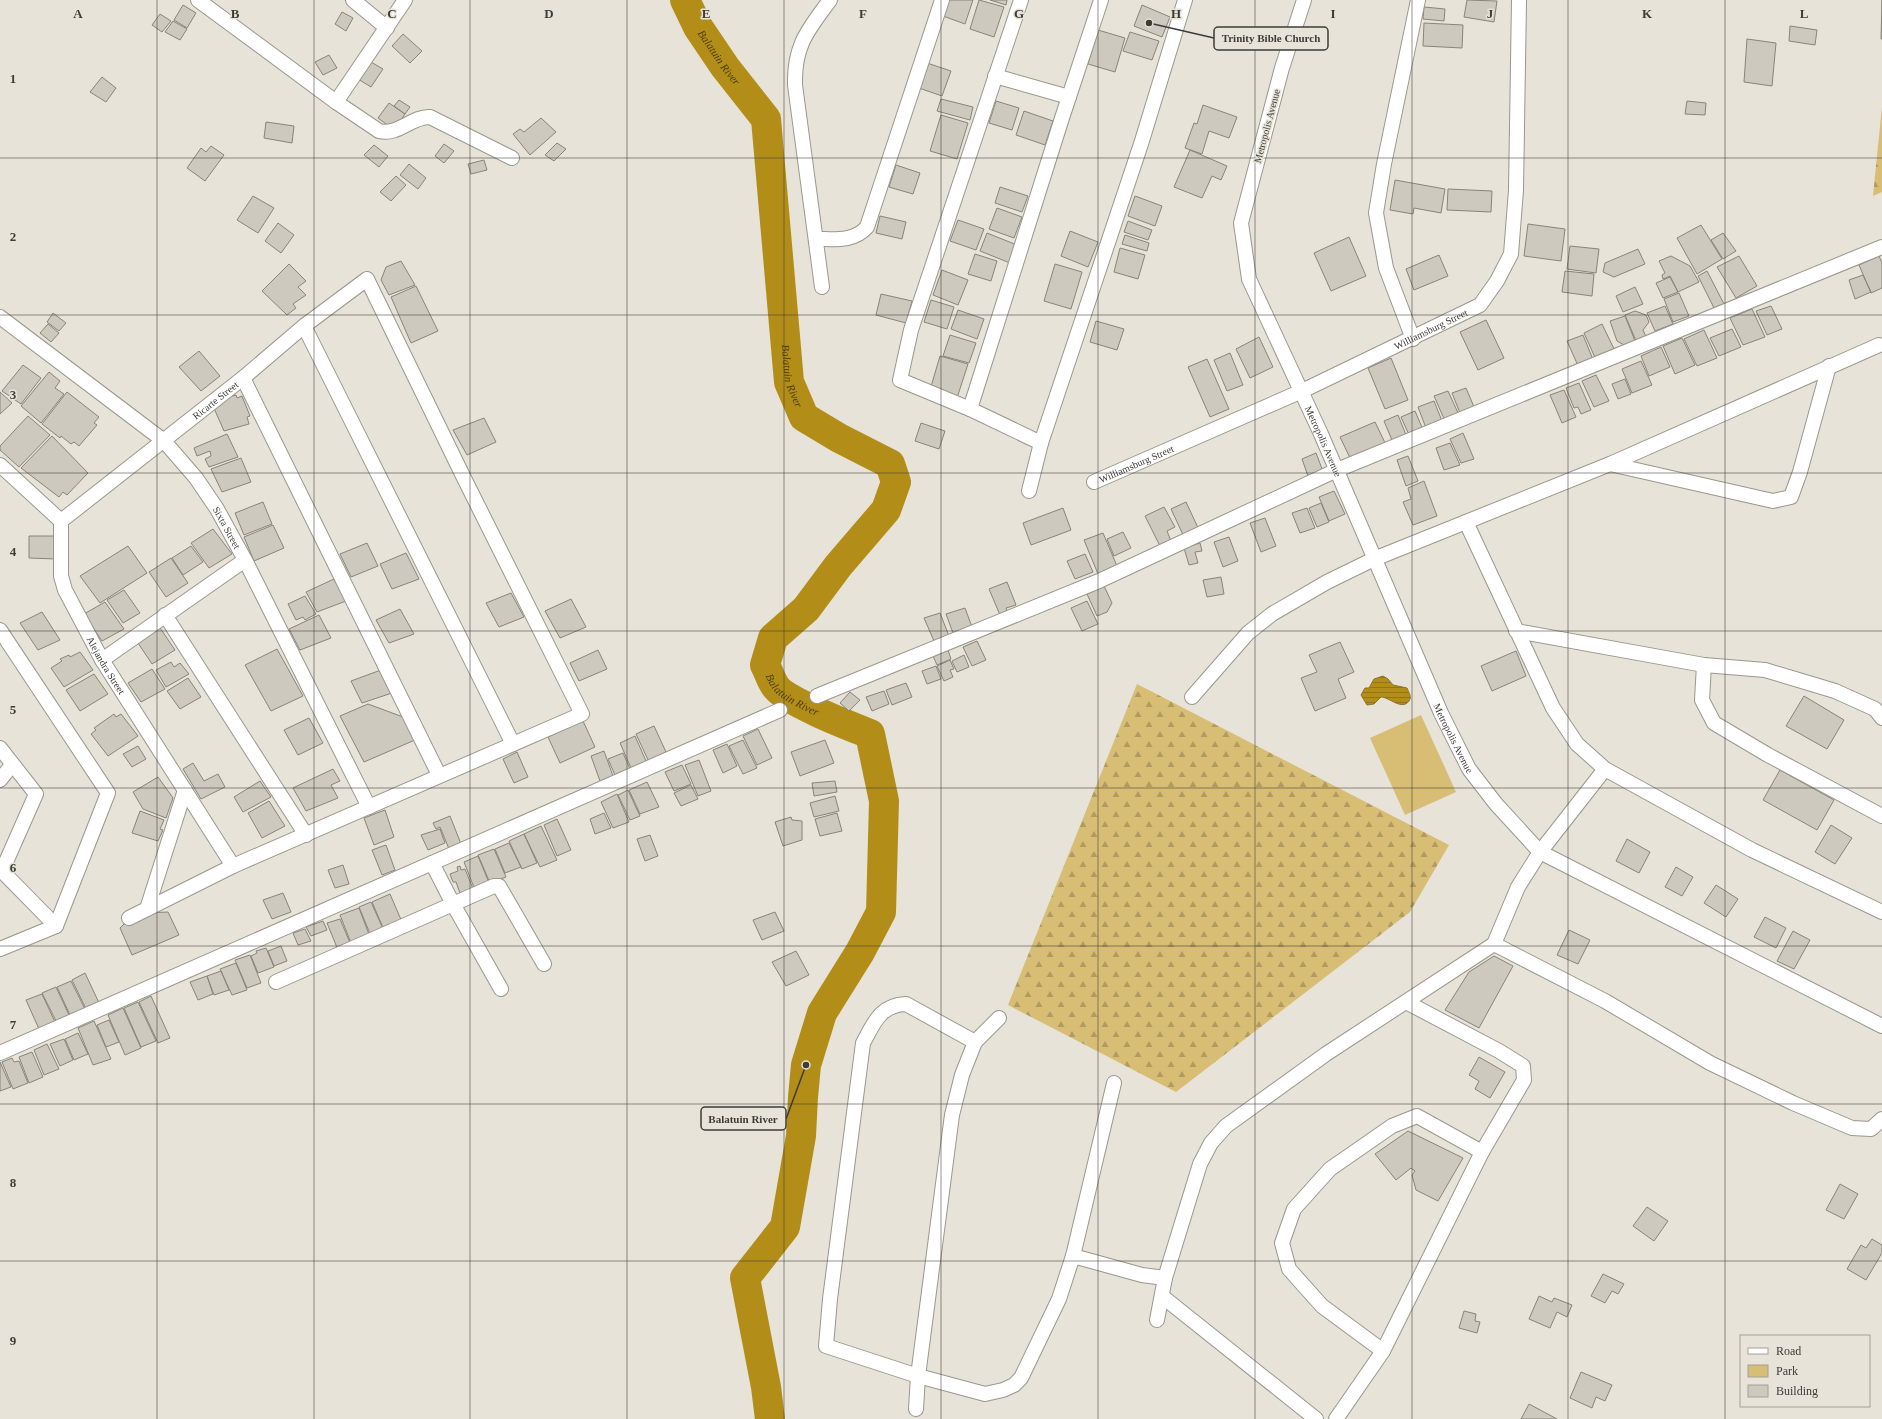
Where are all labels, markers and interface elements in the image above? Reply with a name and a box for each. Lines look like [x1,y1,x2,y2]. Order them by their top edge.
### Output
text: A [73,6,83,21]
text: B [231,6,240,21]
text: C [387,6,397,21]
text: D [544,6,554,21]
text: E [702,6,710,21]
text: F [859,6,867,21]
text: G [1014,6,1024,21]
text: H [1171,6,1181,21]
text: I [1330,6,1336,21]
text: J [1487,6,1494,21]
text: K [1642,6,1653,21]
text: L [1800,6,1809,21]
callout: Trinity Bible Church [1214,27,1328,50]
water label: Balatuin River [696,28,743,88]
text: Trinity Bible Church [1222,32,1320,44]
text: 1 [10,71,16,86]
street label: Metropolis Avenue [1252,87,1282,164]
text: 2 [10,229,16,244]
street label: Williamsburg Street [1392,306,1469,351]
water label: Balatuin River [780,344,805,410]
street label: Ricarte Street [190,379,240,421]
text: 3 [10,387,17,402]
street label: Metropolis Avenue [1303,404,1344,479]
street label: Williamsburg Street [1097,442,1175,485]
street label: Sixta Street [211,504,243,551]
text: 4 [10,544,17,559]
street label: Alejandra Street [85,634,128,696]
water label: Balatuin River [764,672,822,718]
text: 5 [10,702,17,717]
street label: Metropolis Avenue [1432,702,1476,776]
text: 6 [10,860,17,875]
text: 7 [10,1017,17,1032]
callout: Balatuin River [701,1107,786,1130]
text: Balatuin River [708,1113,778,1125]
text: 8 [10,1175,17,1190]
text: 9 [10,1333,17,1348]
legend [1740,1335,1870,1407]
text: Road [1776,1344,1801,1358]
text: Park [1776,1364,1798,1378]
text: Building [1776,1384,1818,1398]

